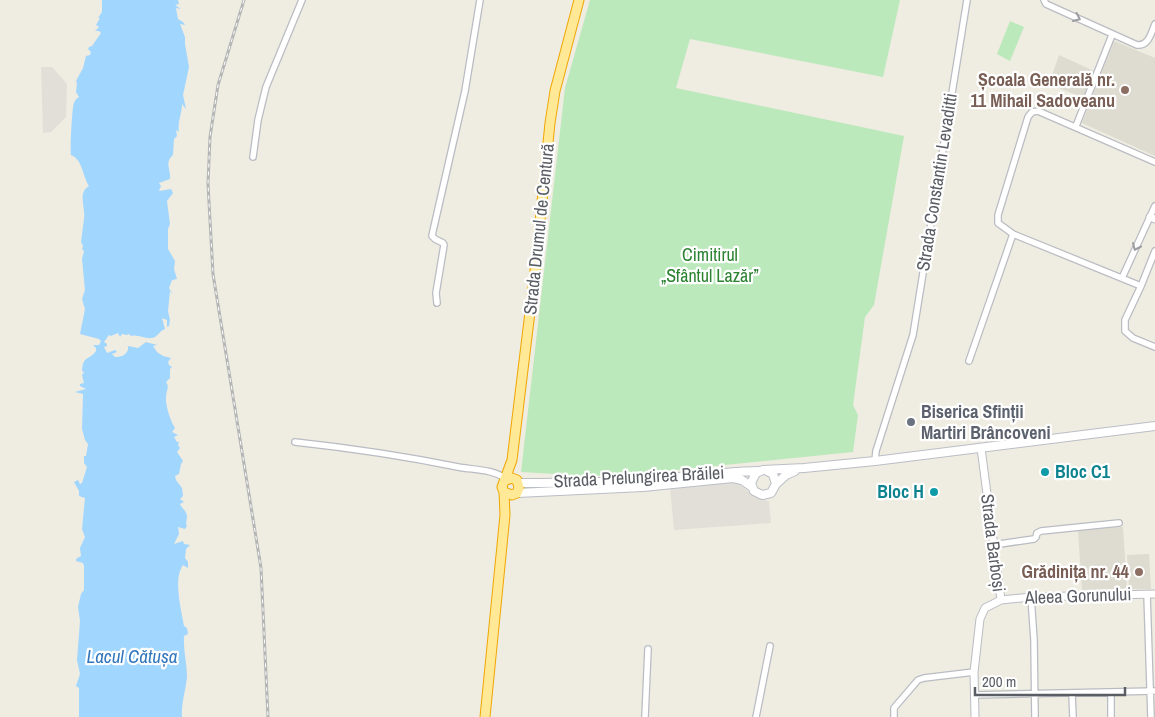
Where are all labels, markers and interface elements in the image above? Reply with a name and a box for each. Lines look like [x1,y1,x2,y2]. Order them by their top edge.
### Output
one-way arrow [1072,12,1081,22]
place label: Școala Generală nr. 11 Mihail Sadoveanu [971,67,1115,113]
marker: Școala Generală nr. 11 Mihail Sadoveanu [1119,84,1131,96]
street label: Strada Constantin Levaditti [910,91,963,273]
street label: Strada Drumul de Centură [517,142,560,316]
park label: Cimitirul „Sfântul Lazăr” [661,242,759,288]
one-way arrow [1132,242,1143,251]
place label: Biserica Sfinții Martiri Brâncoveni [921,399,1051,445]
marker: Biserica Sfinții Martiri Brâncoveni [905,416,917,428]
place label: Bloc C1 [1055,459,1111,484]
street label: Strada Prelungirea Brăilei [553,460,725,493]
marker: Bloc C1 [1039,466,1051,478]
place label: Bloc H [877,479,924,504]
marker: Bloc H [928,486,940,498]
street label: Strada Barboși [975,493,1012,593]
place label: Grădinița nr. 44 [1022,559,1130,584]
marker: Grădinița nr. 44 [1133,566,1145,578]
street label: Aleea Gorunului [1023,581,1132,610]
water label: Lacul Cătușa [87,643,178,669]
scale bar [975,664,1125,696]
text: 200 m [982,671,1016,692]

